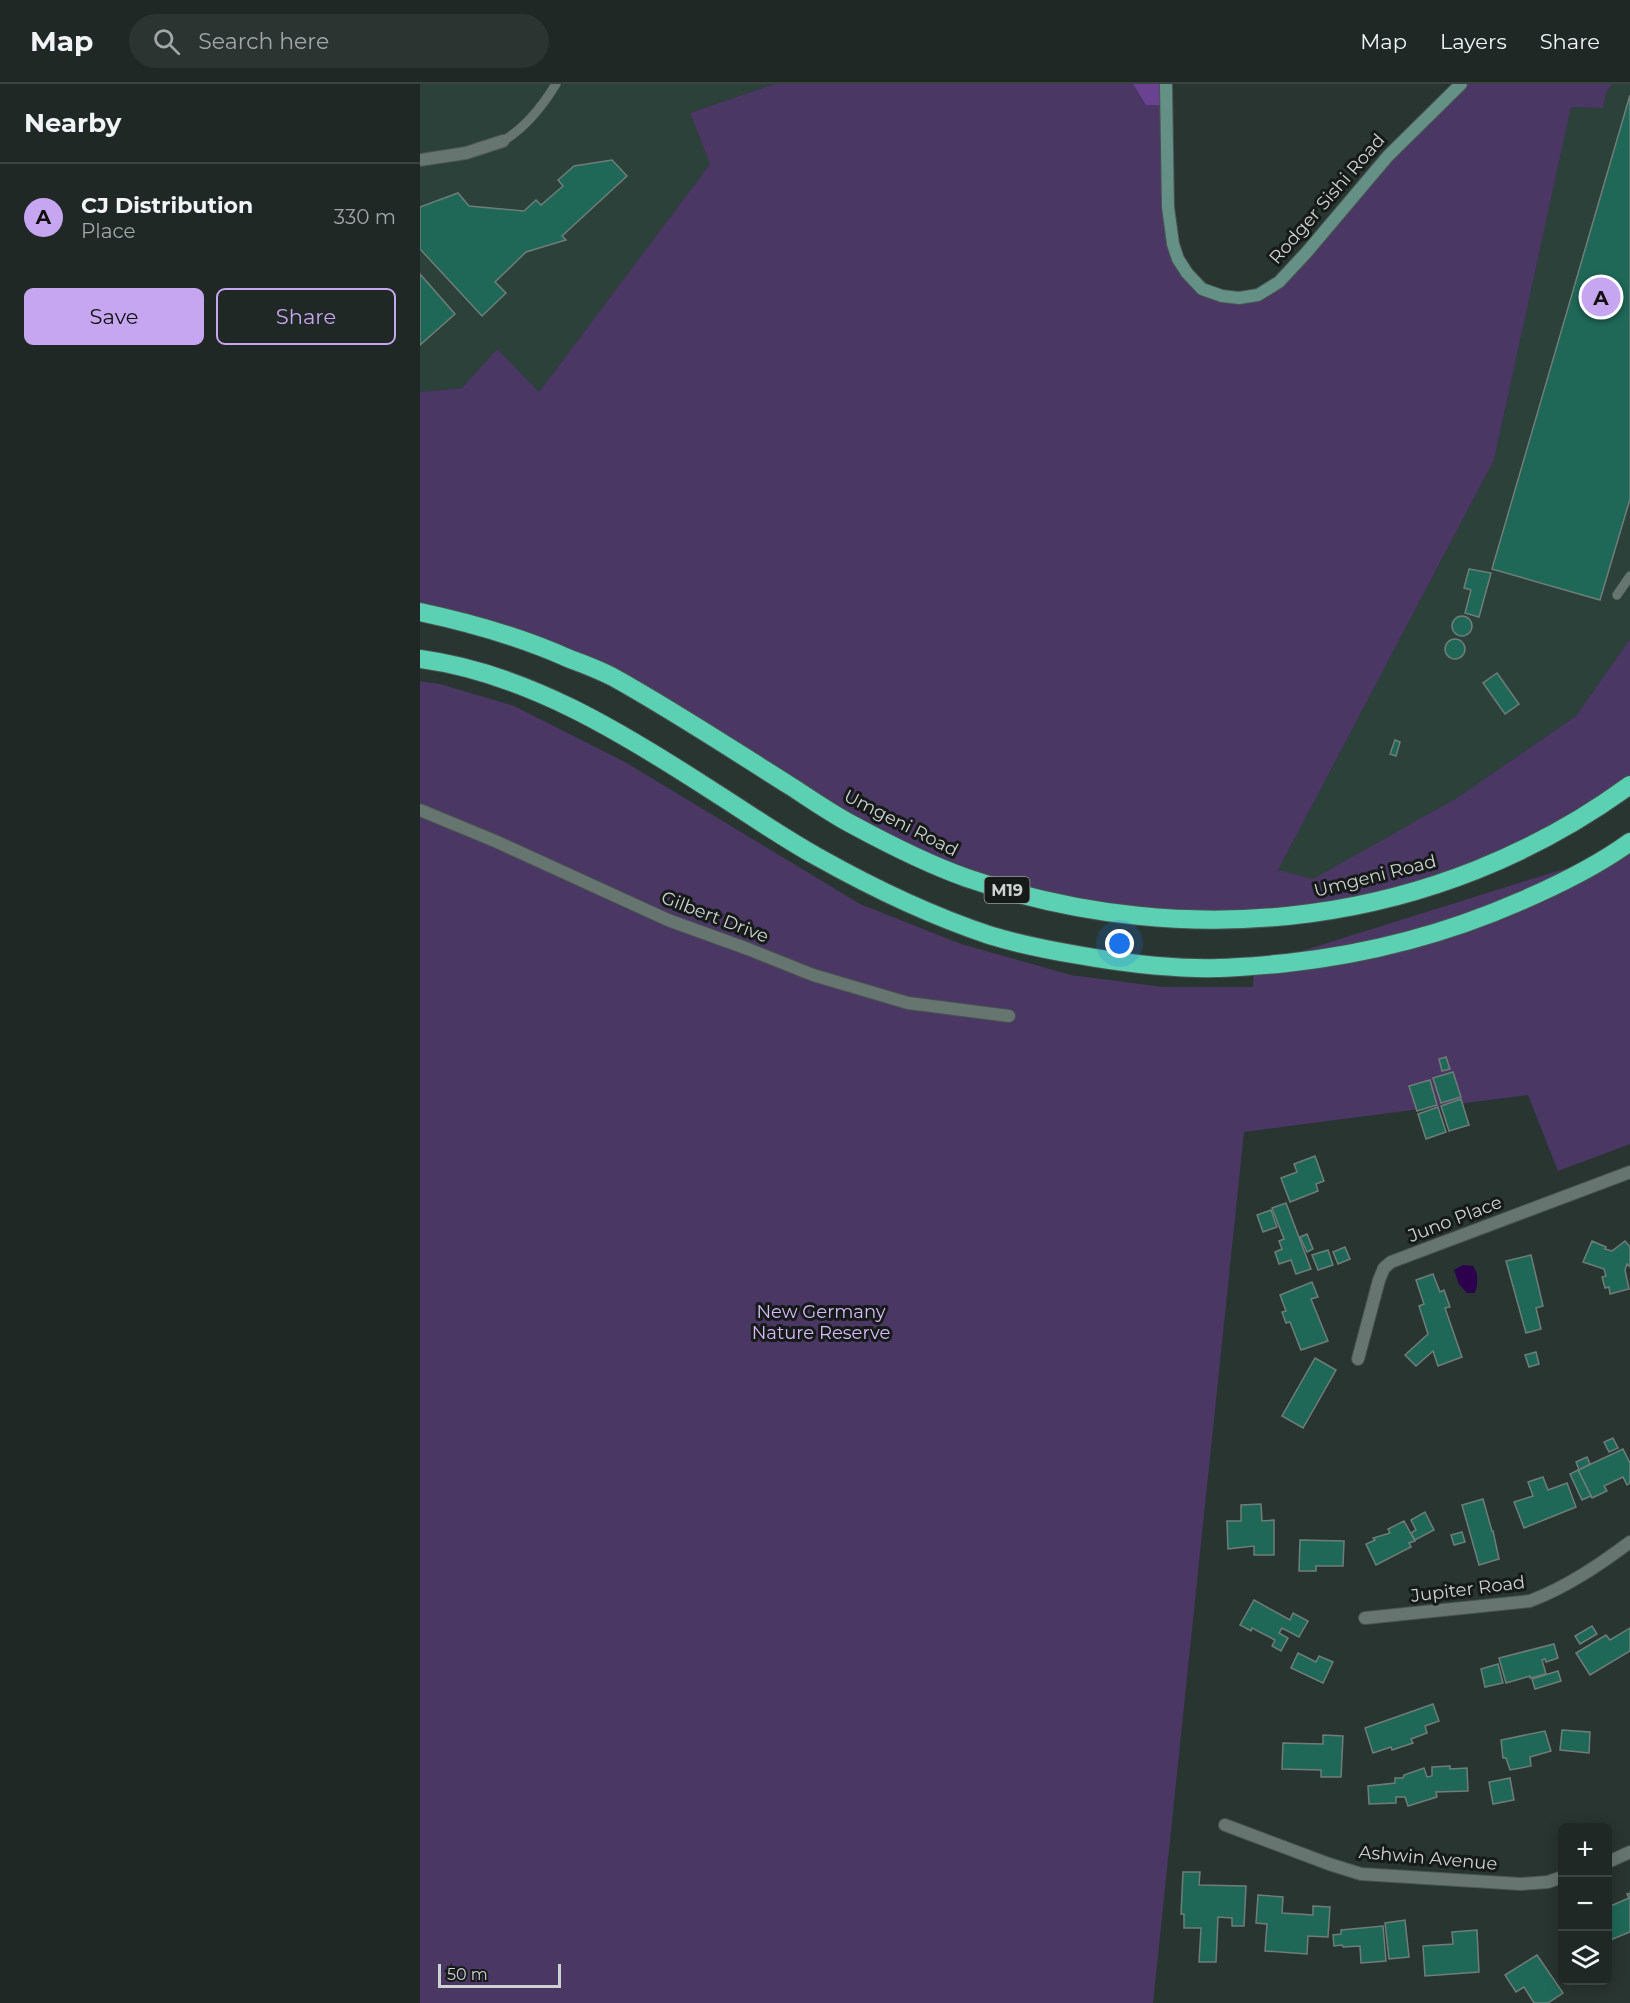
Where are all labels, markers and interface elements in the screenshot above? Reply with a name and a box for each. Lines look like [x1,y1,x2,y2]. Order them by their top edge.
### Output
search box [129,14,549,68]
text: Map [30,24,93,58]
icon: search [150,25,183,58]
text: Search here [198,28,329,55]
text: Map [1360,29,1407,54]
text: Layers [1440,29,1507,54]
text: Share [1540,29,1600,54]
text: Nearby [24,107,121,139]
street label: Rodger Sishi Road [1265,129,1389,269]
text: CJ Distribution [81,192,253,219]
text: A [36,205,51,229]
text: 330 m [334,205,396,229]
text: Place [81,219,136,243]
pin: A [1582,274,1620,320]
button: Save [24,288,204,345]
button: Share [216,288,396,345]
street label: Umgeni Road [840,785,962,861]
street label: Umgeni Road [1312,850,1438,902]
road number: M19 [984,877,1030,903]
street label: Gilbert Drive [658,886,772,948]
your location [1105,929,1134,958]
street label: Juno Place [1404,1191,1505,1247]
park label: New Germany Nature Reserve [752,1301,890,1344]
street label: Jupiter Road [1409,1571,1526,1607]
map controls [1558,1823,1612,1985]
button: + [1558,1823,1612,1877]
street label: Ashwin Avenue [1358,1841,1498,1875]
button: − [1558,1877,1612,1931]
button: layers [1558,1931,1612,1985]
scale bar [438,1961,561,1988]
text: 50 m [447,1965,488,1984]

